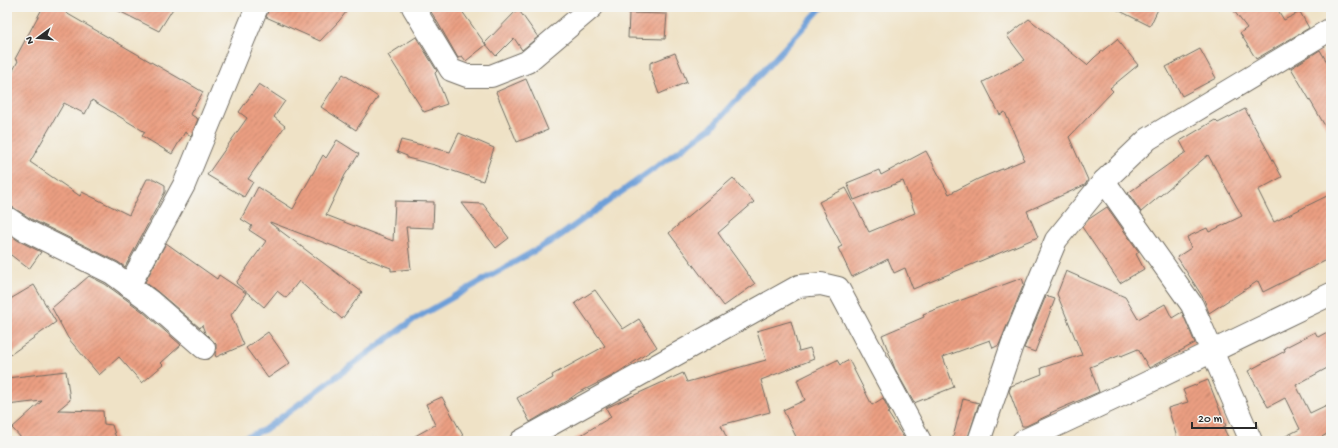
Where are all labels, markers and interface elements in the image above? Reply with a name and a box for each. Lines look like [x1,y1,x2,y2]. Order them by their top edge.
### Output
north arrow [18,18,58,58]
text: N [24,35,37,45]
scale bar [1192,404,1256,430]
text: 20 m [1198,413,1223,427]

